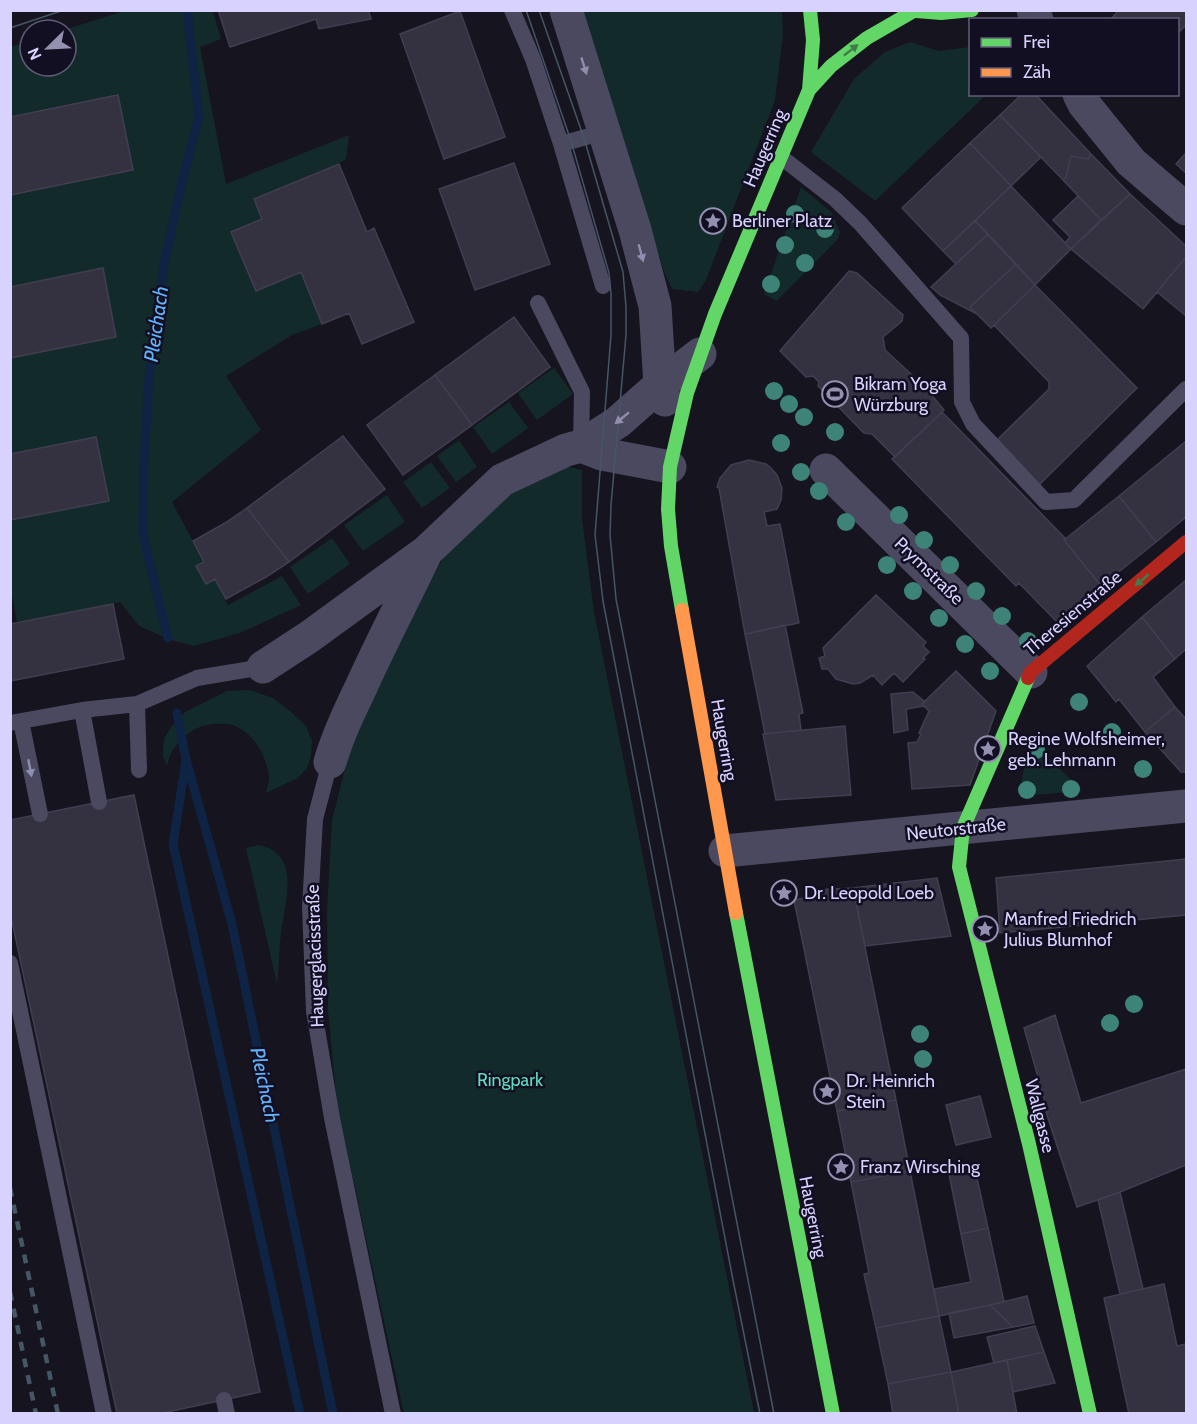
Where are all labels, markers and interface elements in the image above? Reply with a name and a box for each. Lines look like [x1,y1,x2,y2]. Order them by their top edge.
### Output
north arrow [18,18,78,78]
legend [969,18,1179,96]
text: Frei [1023,31,1050,53]
one-way arrow [843,44,859,56]
text: N [24,45,46,63]
one-way arrow [579,57,589,75]
text: Zäh [1023,61,1051,83]
street label: Haugerring [739,105,792,190]
place icon: Berliner Platz [698,206,728,236]
place label: Berliner Platz [732,210,833,232]
one-way arrow [637,244,646,262]
water label: Pleichach [139,284,173,364]
place label: Bikram Yoga Würzburg [854,373,947,416]
sports icon: Bikram Yoga Würzburg [820,379,850,409]
one-way arrow [615,412,630,424]
street label: Prymstraße [890,533,968,609]
street label: Theresienstraße [1020,566,1126,660]
one-way arrow [1134,573,1150,586]
street label: Haugerring [706,697,742,784]
place label: Regine Wolfsheimer, geb. Lehmann [1008,728,1165,771]
place icon: Regine Wolfsheimer, geb. Lehmann [973,734,1003,764]
one-way arrow [26,758,35,777]
street label: Neutorstraße [905,813,1007,845]
place icon: Dr. Leopold Loeb [769,878,799,908]
place label: Dr. Leopold Loeb [804,882,934,904]
street label: Haugerglacisstraße [302,884,328,1028]
place label: Manfred Friedrich Julius Blumhof [1003,908,1137,951]
place icon: Manfred Friedrich Julius Blumhof [970,914,1000,944]
water label: Pleichach [245,1045,285,1125]
park label: Ringpark [477,1069,544,1091]
place label: Dr. Heinrich Stein [846,1070,935,1113]
place icon: Dr. Heinrich Stein [812,1076,842,1106]
street label: Wallgasse [1020,1077,1060,1155]
place icon: Franz Wirsching [826,1152,856,1182]
place label: Franz Wirsching [860,1156,981,1178]
street label: Haugerring [794,1174,832,1261]

